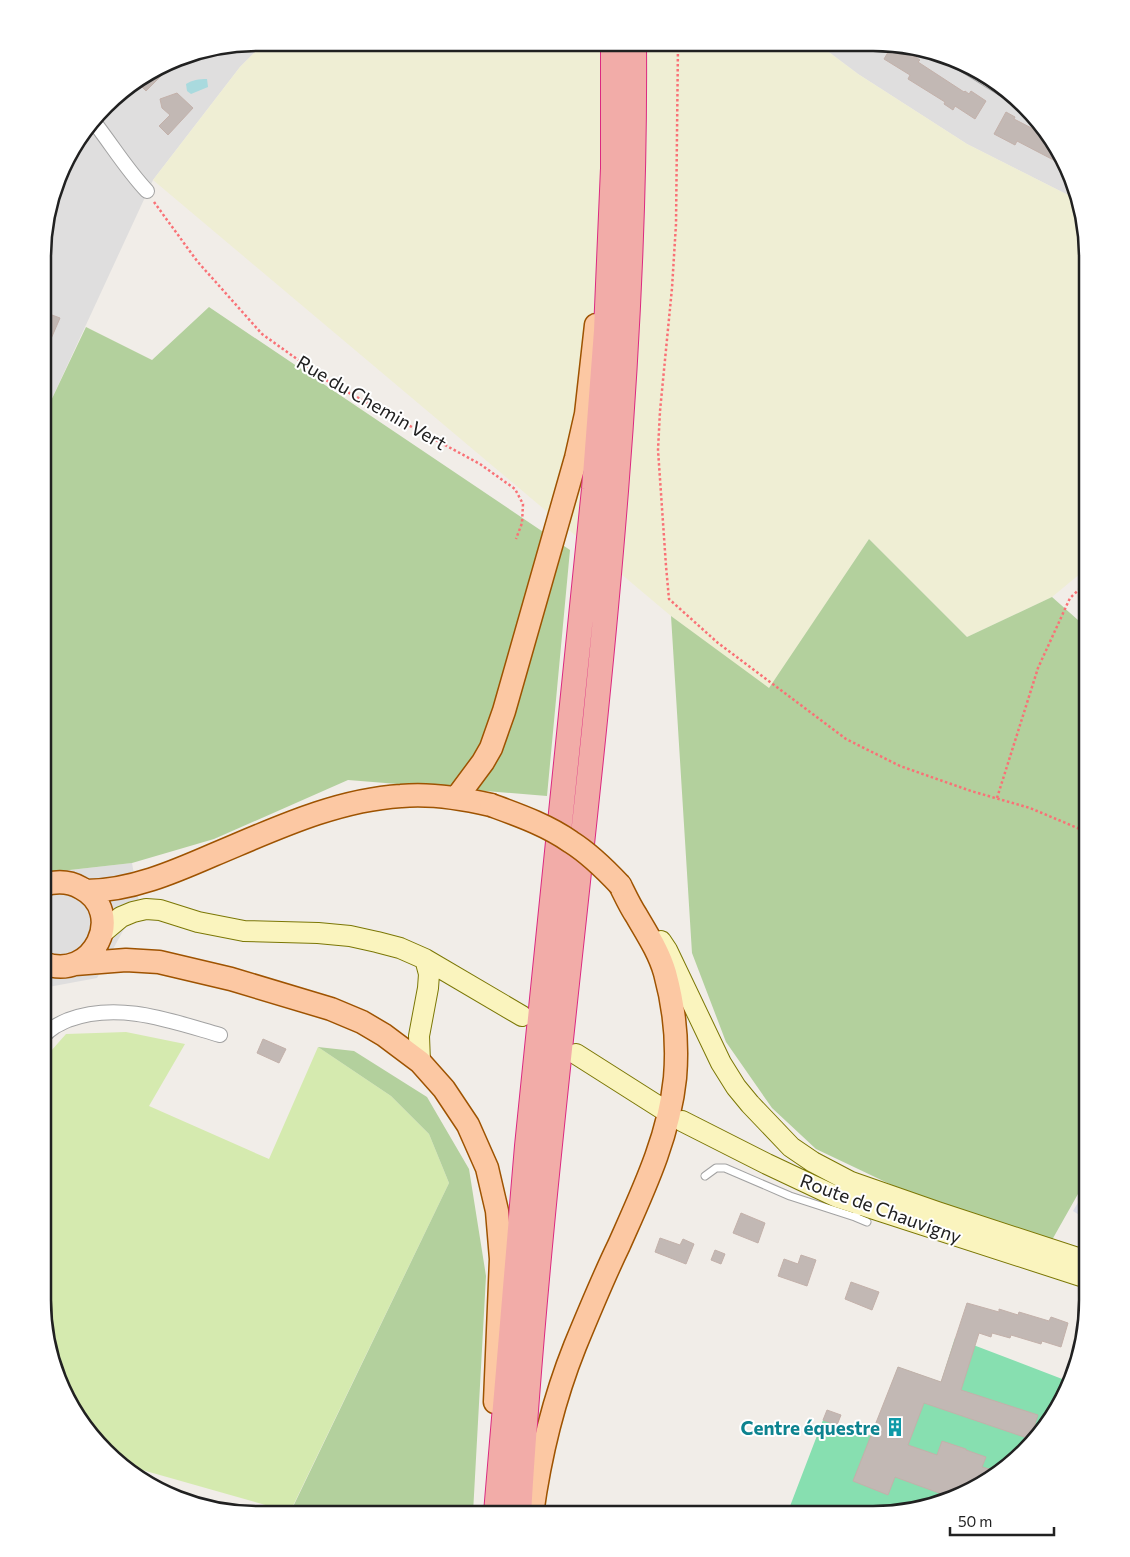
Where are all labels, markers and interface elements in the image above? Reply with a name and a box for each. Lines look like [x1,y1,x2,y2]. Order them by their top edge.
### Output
street label: Rue du Chemin Vert [293,350,451,454]
street label: Route de Chauvigny [797,1168,965,1248]
place label: Centre équestre [740,1416,880,1439]
building icon: Centre équestre [884,1416,906,1438]
scale bar [950,1504,1054,1536]
text: 50 m [958,1512,992,1530]

